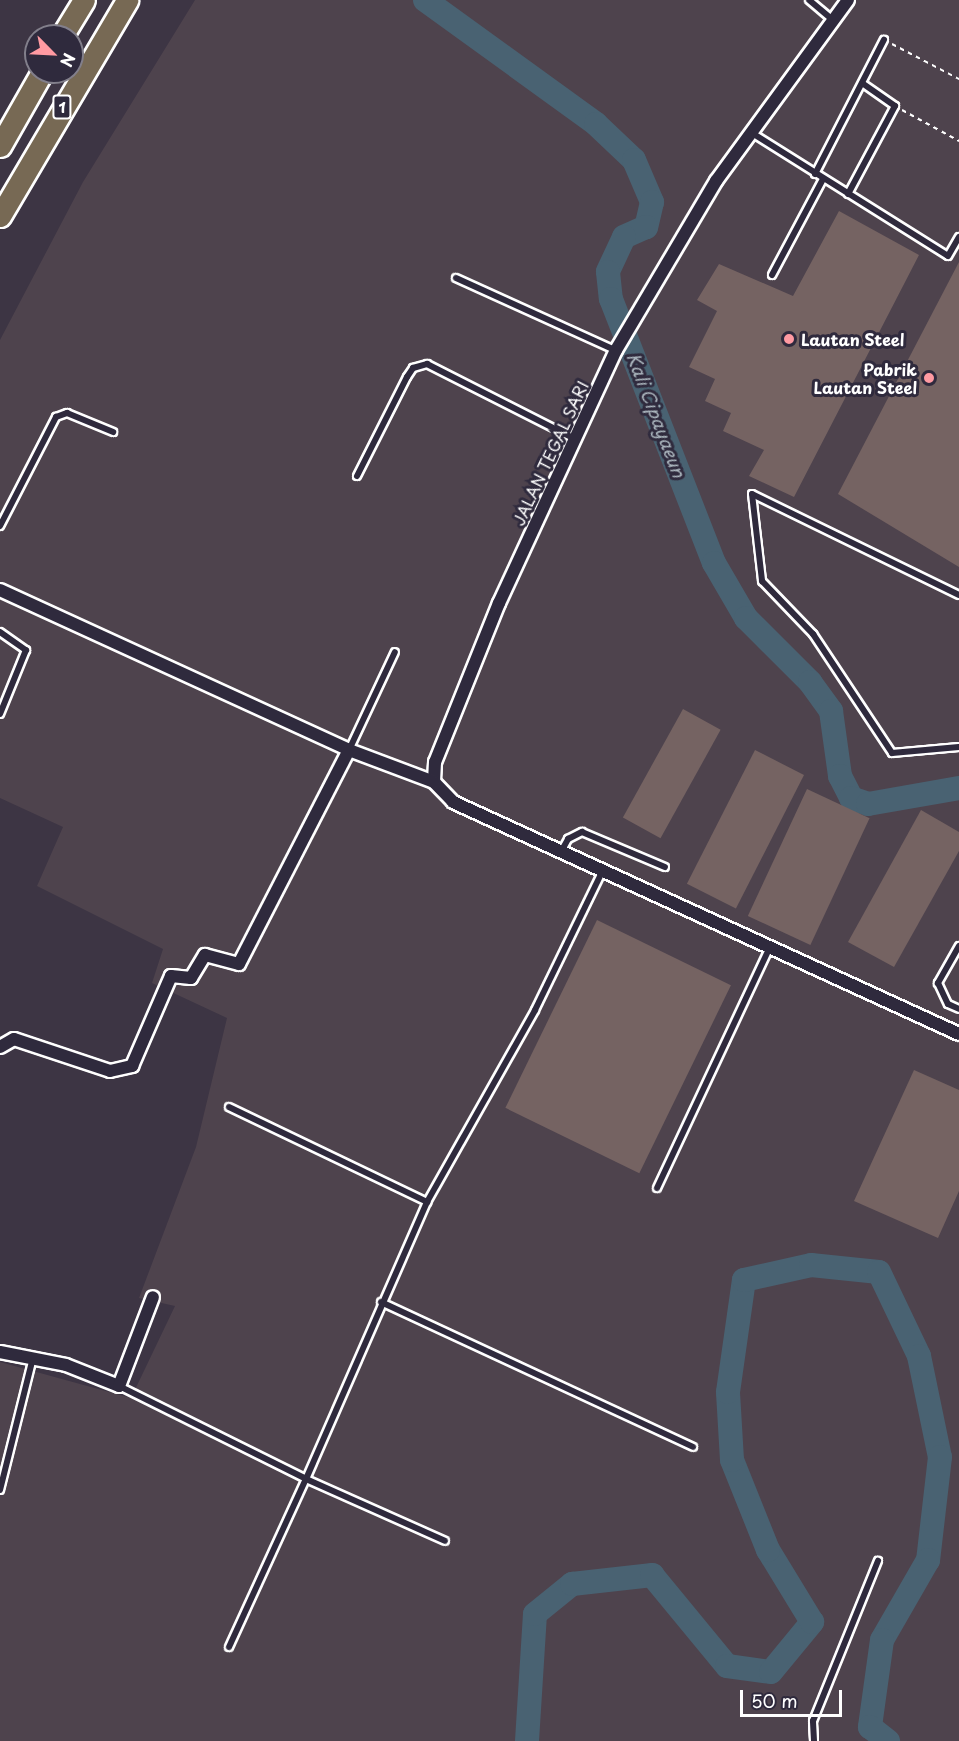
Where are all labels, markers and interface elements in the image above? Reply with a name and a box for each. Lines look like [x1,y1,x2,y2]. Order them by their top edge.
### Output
north arrow [24,24,84,84]
text: N [55,50,82,71]
road number: 1 [52,95,72,119]
place label: Lautan Steel [801,329,905,349]
marker: Lautan Steel [782,332,796,346]
water label: Kali Cipayaeun [622,349,690,481]
place label: Pabrik Lautan Steel [813,359,917,397]
marker: Pabrik Lautan Steel [922,371,936,385]
street label: JALAN TEGAL SARI [508,378,592,528]
scale bar [743,1678,845,1716]
text: 50 m [751,1687,798,1714]

